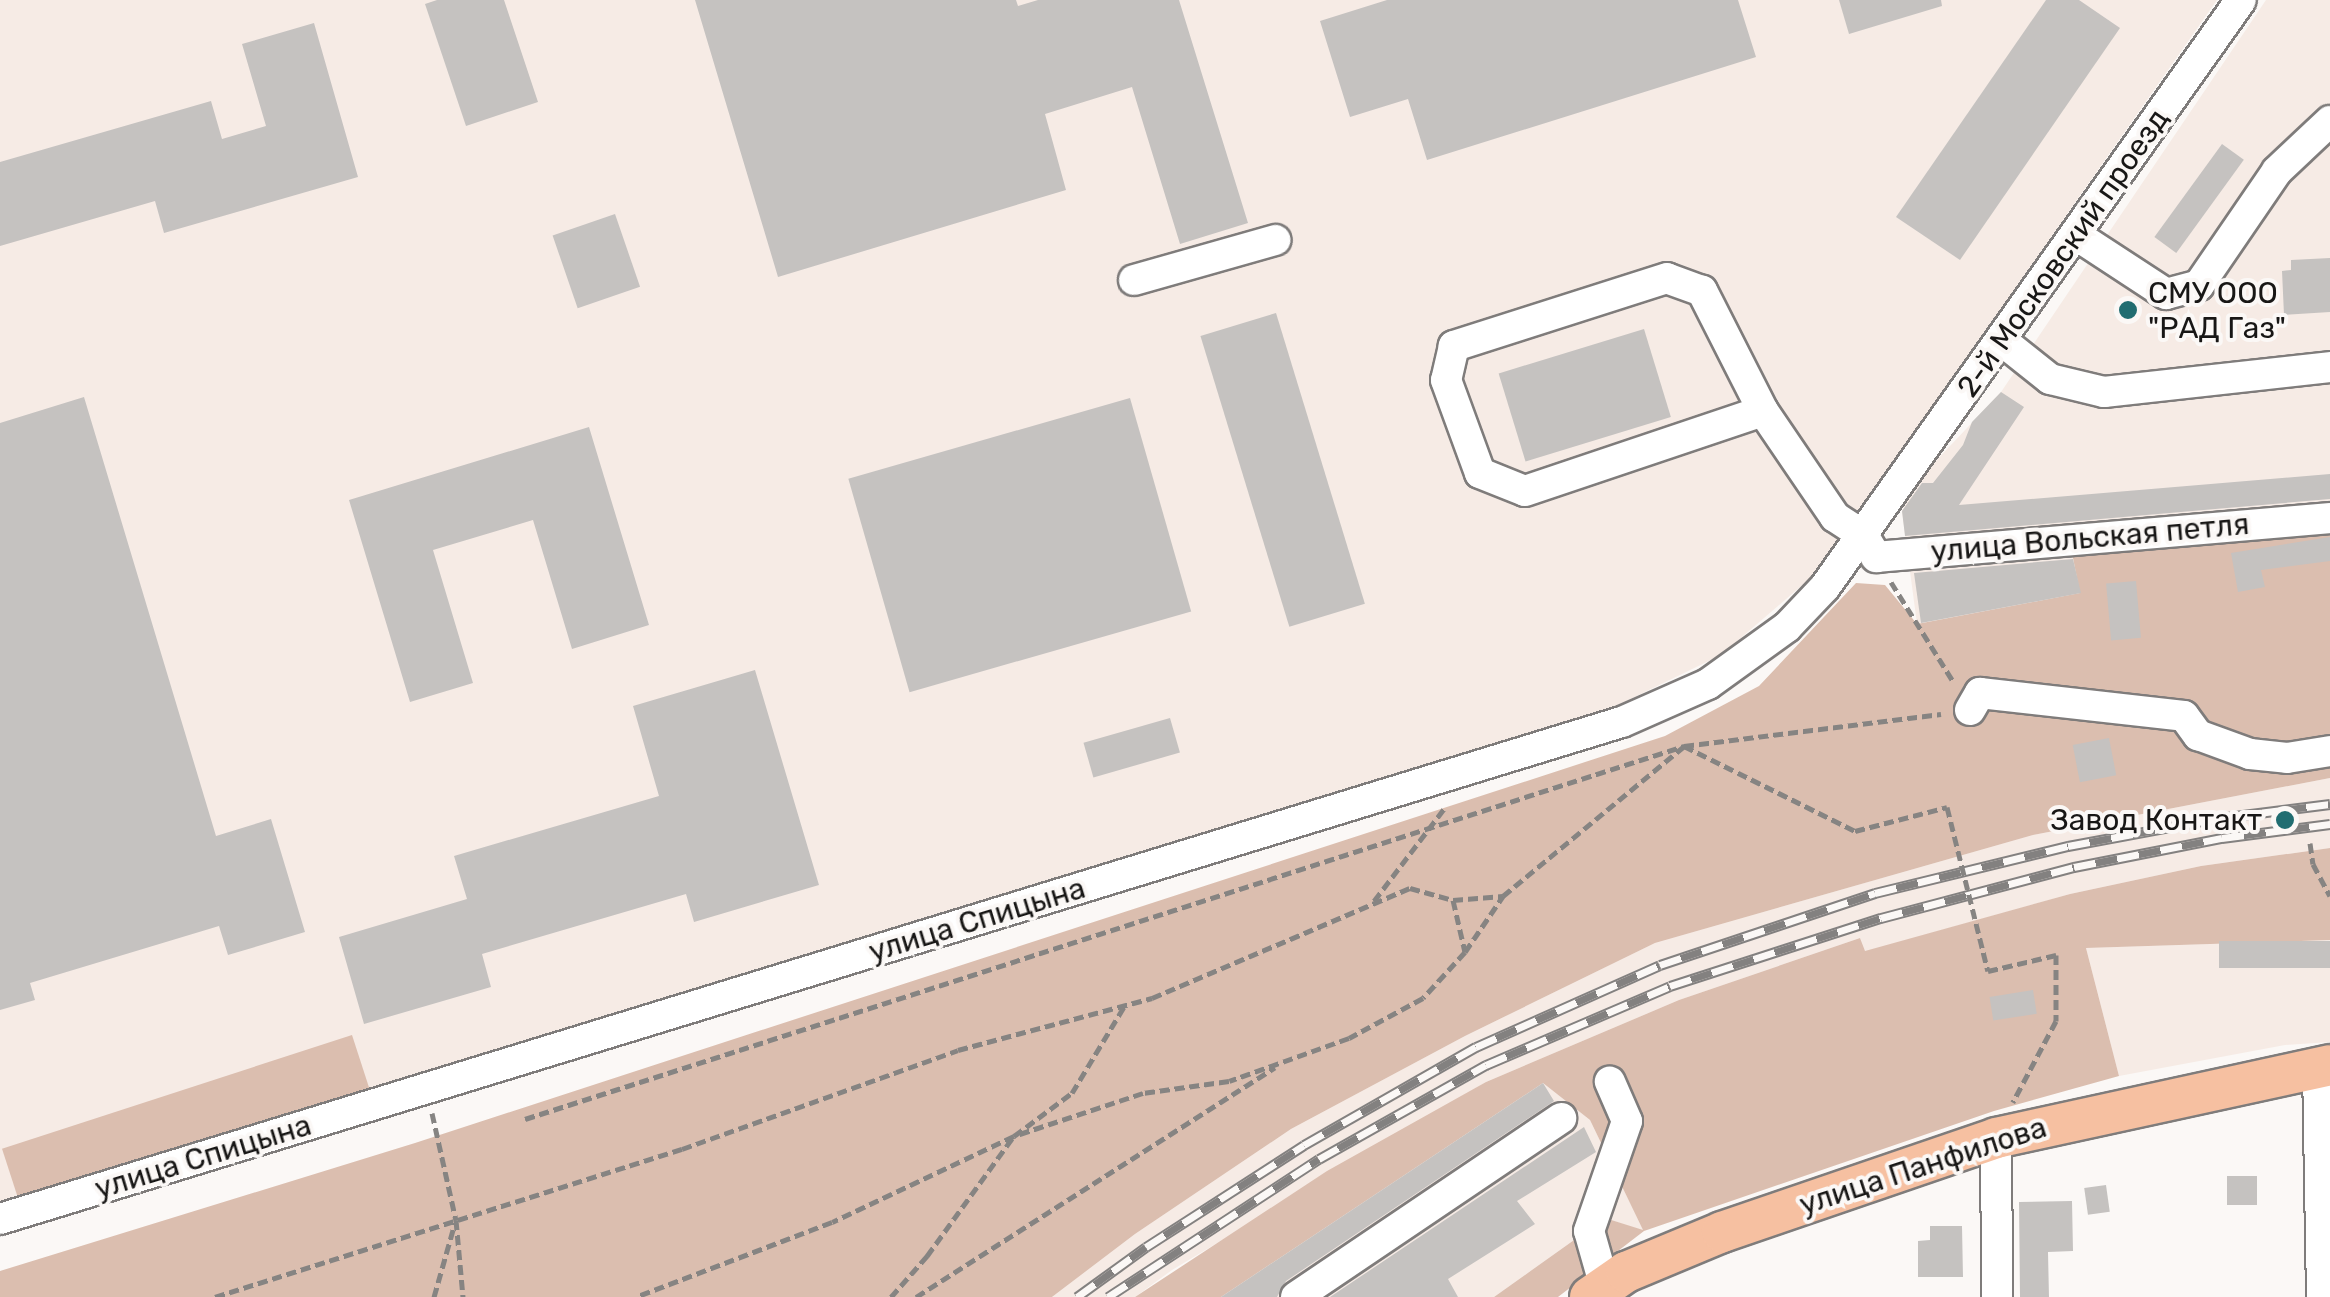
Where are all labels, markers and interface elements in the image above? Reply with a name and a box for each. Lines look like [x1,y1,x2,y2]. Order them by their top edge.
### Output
street label: 2-й Московский проезд [1950,102,2176,404]
place label: СМУ ООО "РАД Газ" [2148,275,2286,346]
marker: СМУ ООО "РАД Газ" [2117,299,2139,321]
street label: улица Вольская петля [1929,506,2251,570]
place label: Завод Контакт [2050,802,2262,838]
marker: Завод Контакт [2272,807,2298,833]
street label: улица Спицына [865,870,1089,970]
street label: улица Спицына [91,1107,315,1207]
street label: улица Панфилова [1795,1109,2051,1223]

